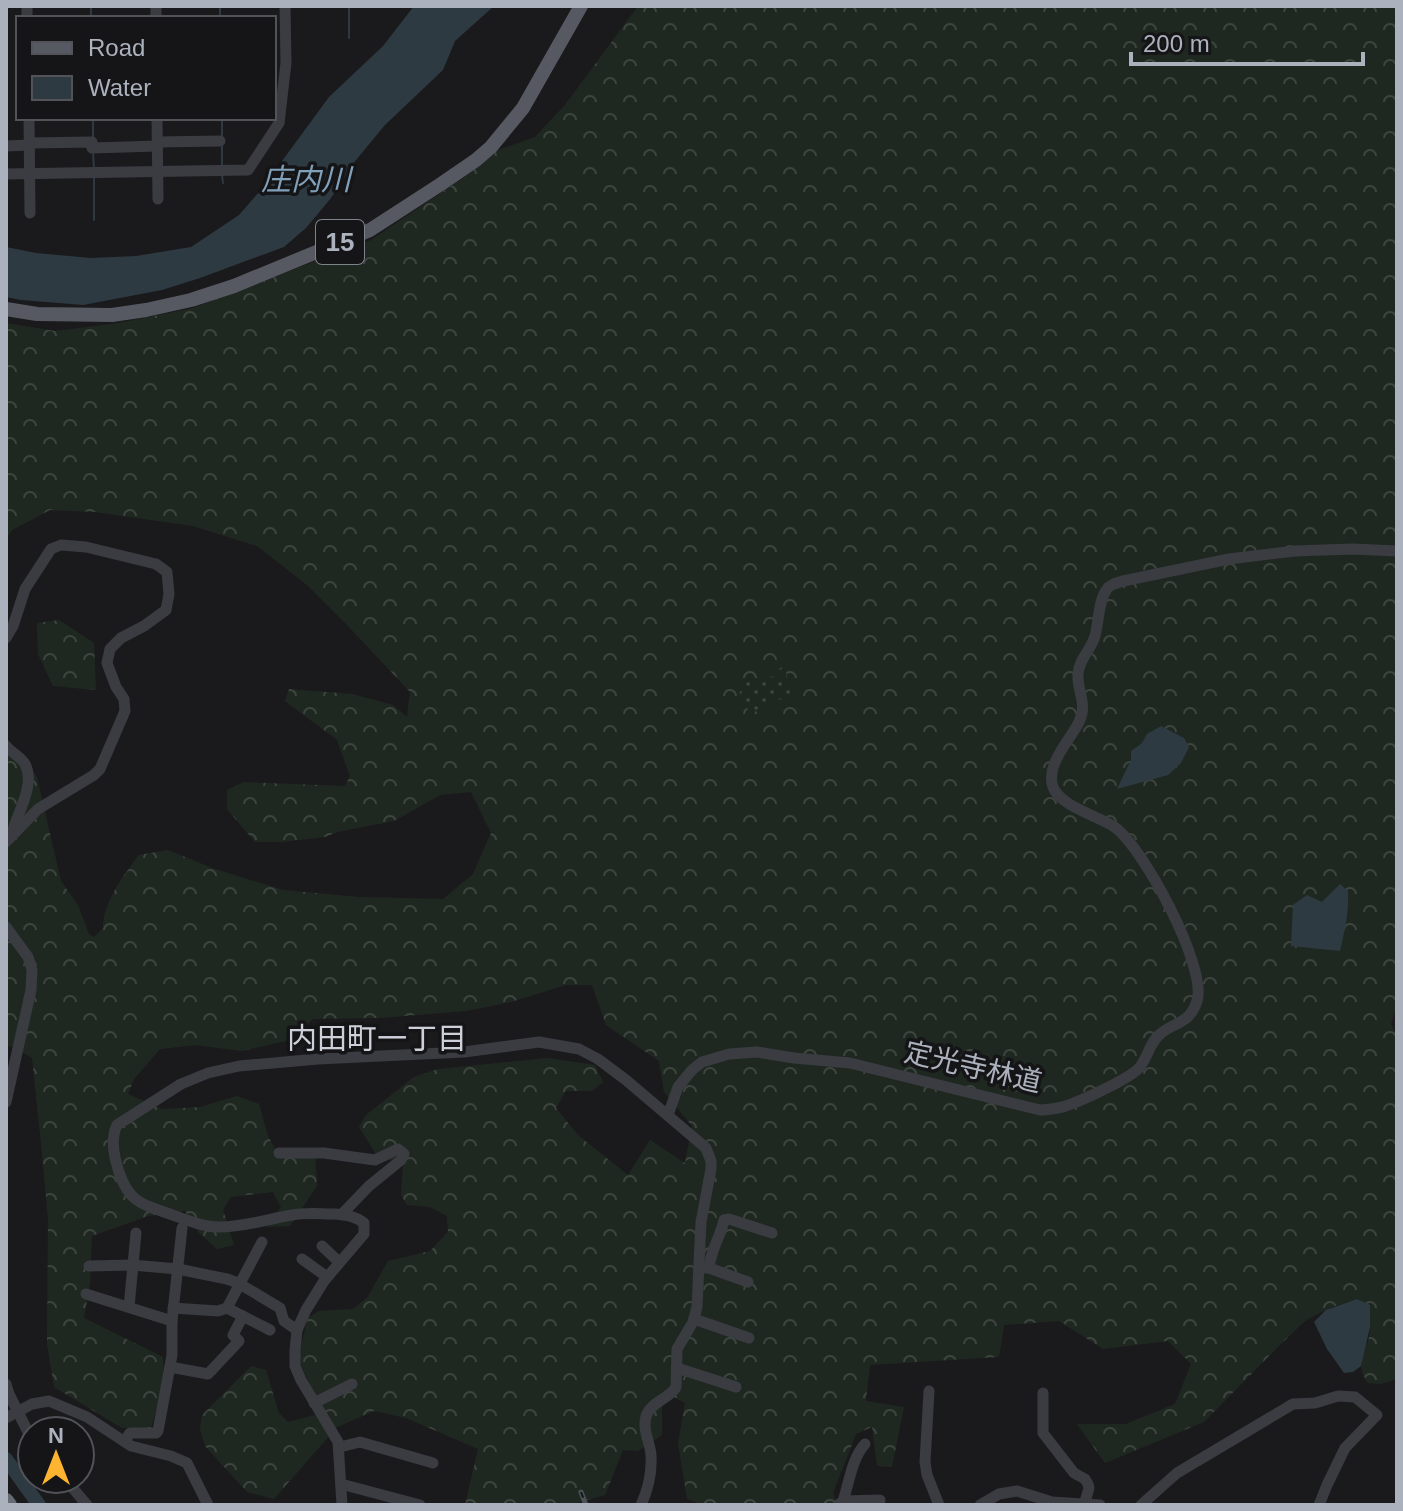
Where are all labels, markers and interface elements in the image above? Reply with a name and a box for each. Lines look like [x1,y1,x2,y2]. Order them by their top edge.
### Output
legend [16,16,276,120]
scale bar [1131,16,1363,66]
text: 200 m [1143,30,1210,57]
text: Road [88,34,145,61]
text: Water [88,74,151,101]
water label: 庄内川 [261,163,354,196]
road number: 15 [316,220,364,264]
district label: 内田町一丁目 [287,1022,467,1055]
street label: 定光寺林道 [901,1036,1045,1098]
north arrow [16,1415,96,1495]
text: N [48,1423,64,1448]

